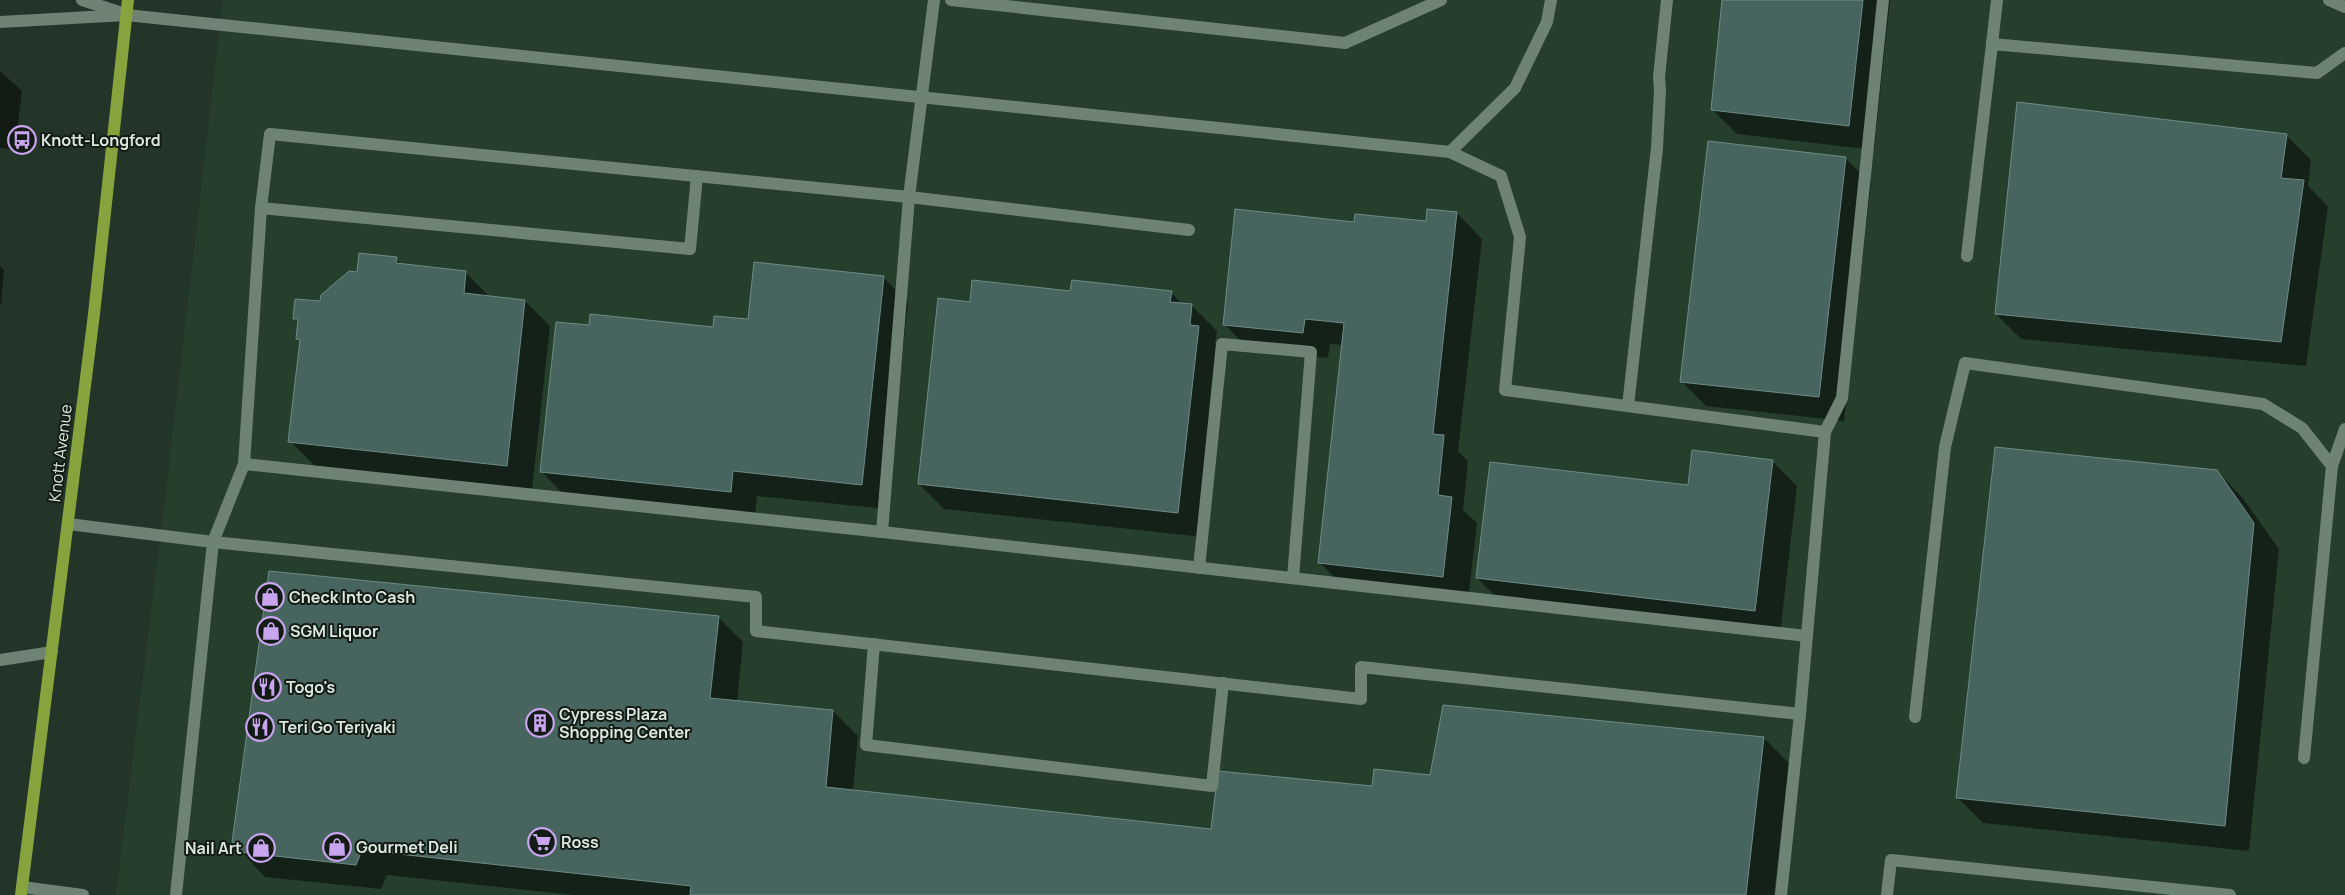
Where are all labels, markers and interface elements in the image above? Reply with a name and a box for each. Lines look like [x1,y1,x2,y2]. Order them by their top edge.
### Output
bus stop icon: Knott-Longford [7,125,37,155]
place label: Knott-Longford [41,129,161,151]
street label: Knott Avenue [43,403,77,503]
shop icon: Check Into Cash [255,582,285,612]
place label: Check Into Cash [289,586,415,608]
shop icon: SGM Liquor [256,616,286,646]
place label: SGM Liquor [290,620,378,642]
restaurant icon: Togo's [252,672,282,702]
place label: Togo's [286,676,335,698]
place label: Cypress Plaza Shopping Center [559,703,690,743]
building icon: Cypress Plaza Shopping Center [525,708,555,738]
restaurant icon: Teri Go Teriyaki [245,712,275,742]
place label: Teri Go Teriyaki [279,716,396,738]
supermarket icon: Ross [527,827,557,857]
place label: Ross [561,831,599,853]
shop icon: Gourmet Deli [322,832,352,862]
shop icon: Nail Art [246,833,276,863]
place label: Gourmet Deli [356,836,458,858]
place label: Nail Art [185,837,242,859]

